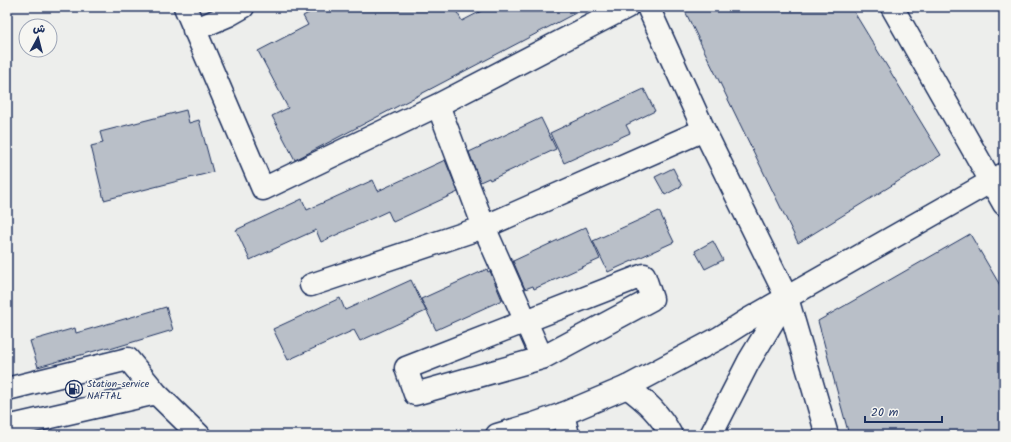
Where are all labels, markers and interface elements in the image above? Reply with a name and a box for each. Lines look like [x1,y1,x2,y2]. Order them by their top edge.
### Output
north arrow [18,18,58,58]
text: ش [32,19,46,39]
place label: Station-service NAFTAL [87,376,150,404]
fuel station icon: Station-service NAFTAL [64,379,84,399]
scale bar [865,398,942,424]
text: 20 m [871,403,899,422]

